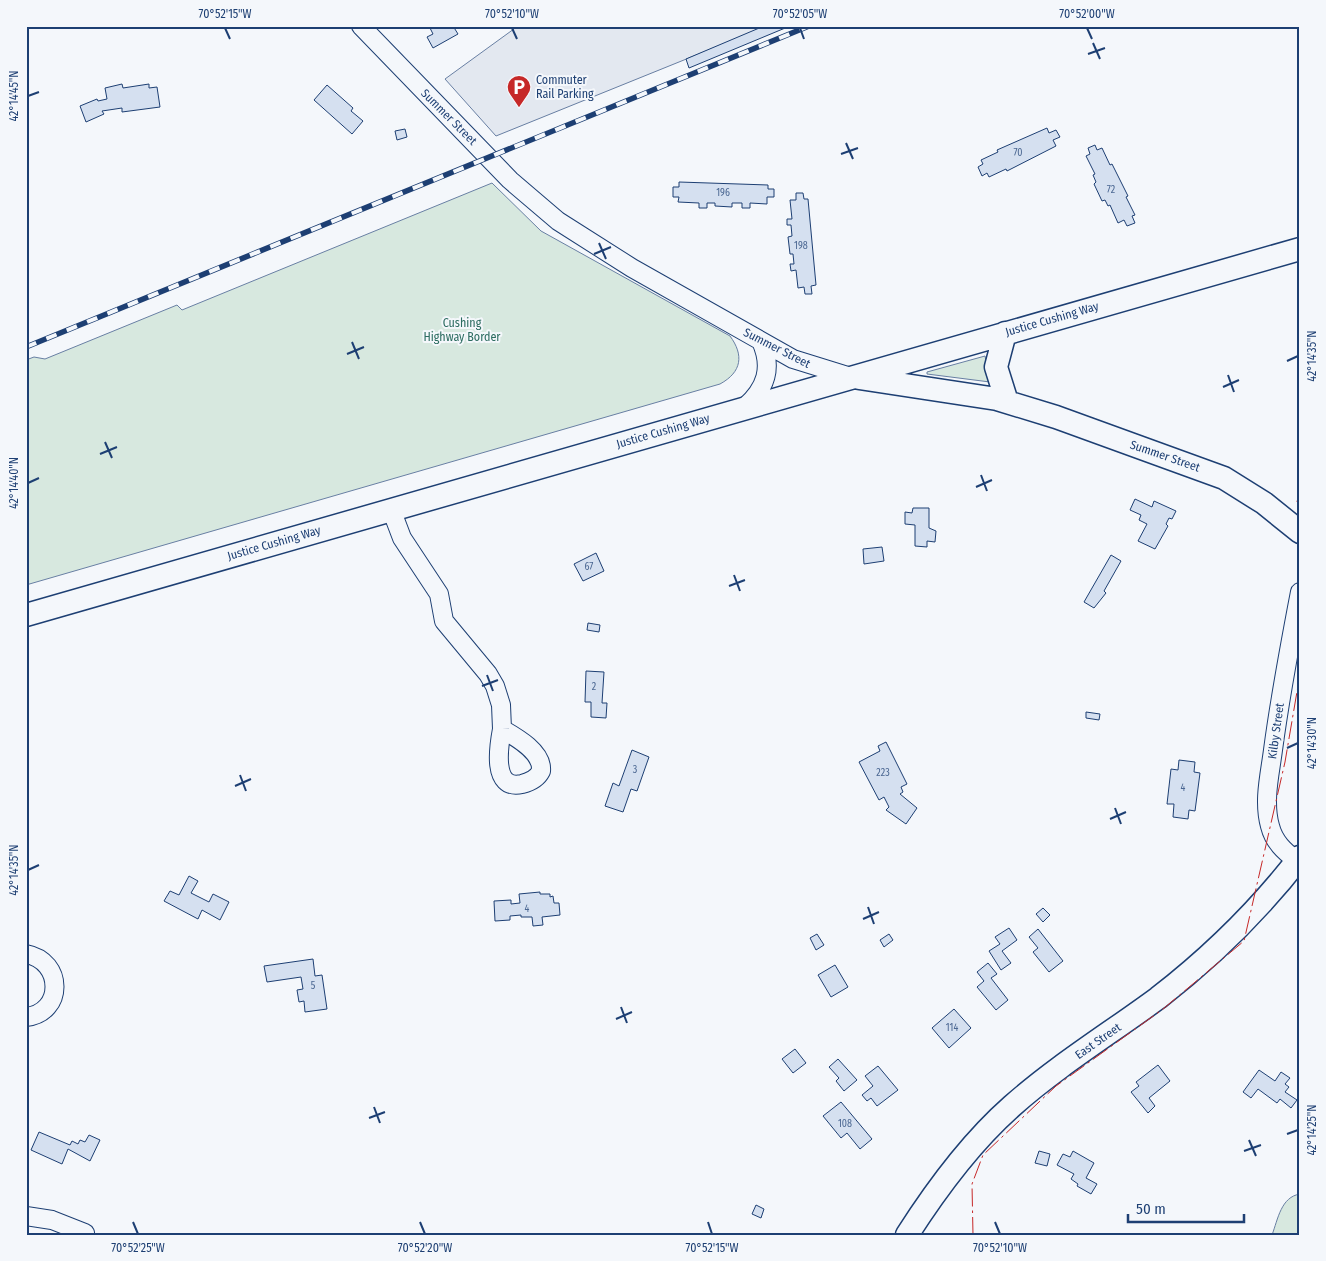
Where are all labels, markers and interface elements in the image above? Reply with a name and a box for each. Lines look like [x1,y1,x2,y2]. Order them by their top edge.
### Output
text: 70°52'15"W [198,7,252,21]
text: 70°52'10"W [485,7,539,21]
text: 70°52'05"W [773,7,827,21]
text: 70°52'00"W [1059,7,1115,21]
text: 42°14'45"N [7,70,21,122]
place label: Commuter Rail Parking [536,73,594,101]
parking icon: Commuter Rail Parking [506,74,532,108]
street label: Summer Street [418,86,480,148]
house number: 70 [1013,147,1023,159]
house number: 72 [1107,184,1116,196]
house number: 196 [716,187,730,199]
house number: 198 [794,240,808,252]
street label: Justice Cushing Way [1004,299,1101,339]
park label: Cushing Highway Border [423,316,501,344]
street label: Summer Street [741,325,813,371]
text: 42°14'35"N [1305,330,1319,382]
street label: Justice Cushing Way [615,411,712,451]
street label: Summer Street [1128,437,1202,475]
text: 42°14'40"N [7,457,21,509]
street label: Justice Cushing Way [226,523,323,563]
house number: 67 [585,561,593,573]
house number: 2 [592,681,597,693]
street label: Kilby Street [1265,702,1287,760]
text: 42°14'30"N [1305,717,1319,769]
house number: 3 [633,764,638,776]
house number: 223 [876,767,890,779]
house number: 4 [1181,782,1186,794]
text: 42°14'35"N [7,844,21,896]
house number: 4 [525,903,530,915]
house number: 5 [311,980,316,992]
street label: East Street [1072,1020,1124,1062]
house number: 114 [946,1022,958,1034]
text: 42°14'25"N [1305,1104,1319,1156]
house number: 108 [838,1118,852,1130]
scale bar [1128,1191,1245,1223]
text: 50 m [1136,1200,1166,1218]
text: 70°52'25"W [111,1241,165,1255]
text: 70°52'20"W [398,1241,452,1255]
text: 70°52'15"W [685,1241,739,1255]
text: 70°52'10"W [973,1241,1027,1255]

